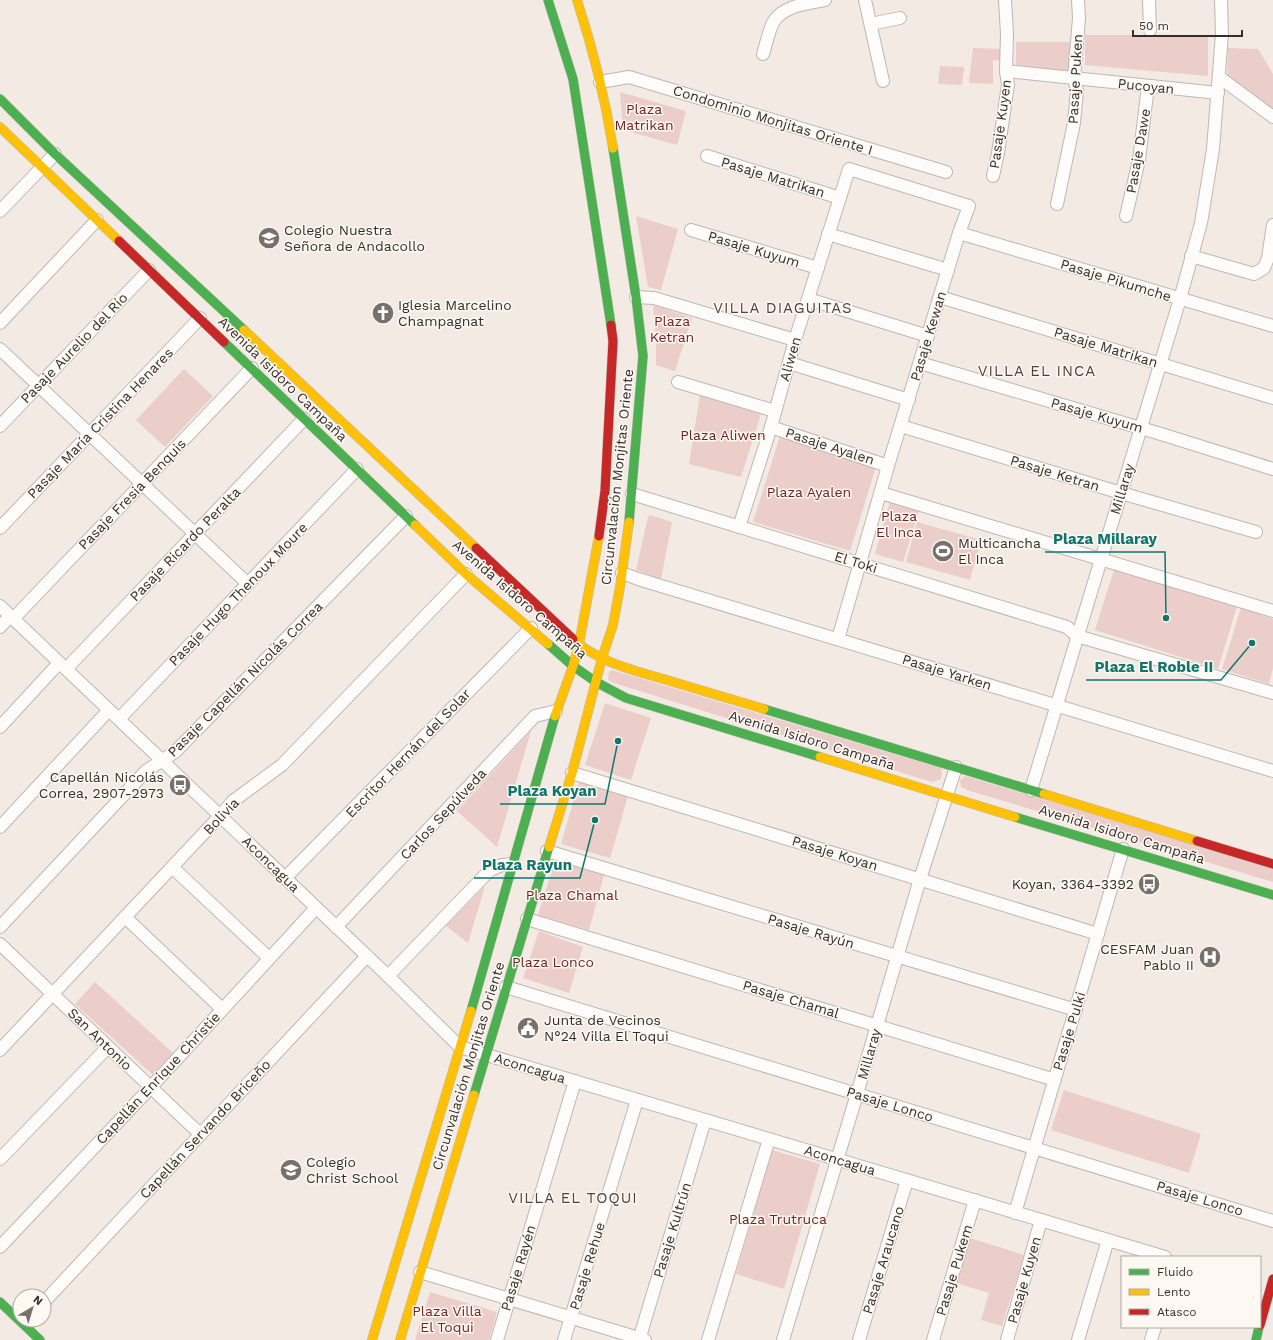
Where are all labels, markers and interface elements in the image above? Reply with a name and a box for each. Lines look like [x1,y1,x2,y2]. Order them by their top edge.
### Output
scale bar [1133,12,1242,38]
text: 50 m [1139,19,1169,33]
street label: Pasaje Puken [1065,34,1085,124]
street label: Pucoyan [1117,75,1175,97]
street label: Pasaje Kuyen [986,78,1014,170]
street label: Condominio Monjitas Oriente I [671,82,875,158]
park label: Plaza Matrikan [614,101,674,133]
street label: Pasaje Dawe [1123,107,1153,195]
street label: Pasaje Matrikan [719,154,827,200]
place label: Colegio Nuestra Señora de Andacollo [284,222,425,254]
school or university icon: Colegio Nuestra Señora de Andacollo [256,225,282,251]
street label: Pasaje Kuyum [706,227,802,271]
street label: Pasaje Pikumche [1059,256,1173,304]
street label: Pasaje Kewan [907,289,949,383]
street label: Pasaje Aurelio del Río [17,290,131,406]
place label: Iglesia Marcelino Champagnat [398,297,512,329]
district label: VILLA DIAGUITAS [713,299,853,317]
church icon: Iglesia Marcelino Champagnat [370,300,396,326]
street label: Avenida Isidoro Campaña [215,313,351,445]
park label: Plaza Ketran [650,313,694,345]
street label: Pasaje Matrikan [1052,324,1160,370]
street label: Aliwen [776,335,804,383]
street label: Pasaje María Cristina Henares [24,345,176,501]
district label: VILLA EL INCA [978,362,1096,380]
street label: Circunvalación Monjitas Oriente [598,368,636,586]
street label: Pasaje Kuyum [1049,394,1145,436]
street label: Pasaje Ayalen [784,424,876,468]
park label: Plaza Aliwen [680,427,766,443]
street label: Pasaje Fresia Benquis [75,435,189,553]
street label: Pasaje Ketran [1008,452,1102,494]
street label: Millaray [1107,461,1138,516]
street label: Pasaje Ricardo Peralta [126,484,244,604]
park label: Plaza Ayalen [767,484,851,500]
park label: Plaza El Inca [876,508,922,540]
street label: Pasaje Hugo Thenoux Moure [165,519,311,669]
callout: Plaza Millaray [1045,525,1165,552]
text: Plaza Millaray [1053,530,1158,548]
place label: Multicancha El Inca [958,535,1041,567]
street label: Avenida Isidoro Campaña [450,536,591,662]
sports icon: Multicancha El Inca [930,538,956,564]
street label: El Toki [833,548,879,576]
street label: Pasaje Capellán Nicolás Correa [164,598,326,760]
street label: Pasaje Yarken [900,651,994,693]
callout: Plaza El Roble II [1086,653,1221,680]
text: Plaza El Roble II [1095,658,1213,676]
street label: Escritor Hernán del Solar [342,685,474,821]
street label: Avenida Isidoro Campaña [727,707,897,773]
street label: Carlos Sepúlveda [397,765,489,863]
place label: Capellán Nicolás Correa, 2907-2973 [39,769,164,801]
bus stop icon: Capellán Nicolás Correa, 2907-2973 [167,772,193,798]
callout: Plaza Koyan [500,777,605,804]
text: Plaza Koyan [508,782,596,800]
street label: Bolivia [200,794,242,838]
street label: Avenida Isidoro Campaña [1037,801,1207,867]
street label: Pasaje Koyan [790,832,880,874]
street label: Aconcagua [239,833,303,895]
callout: Plaza Rayun [474,851,580,878]
text: Plaza Rayun [482,856,572,874]
bus stop icon: Koyan, 3364-3392 [1136,871,1162,897]
place label: Koyan, 3364-3392 [1012,876,1134,892]
park label: Plaza Chamal [526,887,619,903]
street label: Pasaje Rayún [766,910,856,952]
place label: CESFAM Juan Pablo II [1100,941,1194,973]
hospital icon: CESFAM Juan Pablo II [1197,944,1223,970]
park label: Plaza Lonco [512,954,594,970]
street label: Circunvalación Monjitas Oriente [429,960,507,1172]
street label: Pasaje Chamal [741,977,842,1021]
street label: Pasaje Pulki [1049,990,1089,1072]
street label: San Antonio [65,1005,135,1073]
street label: Capellán Enrique Christie [93,1009,223,1147]
place label: Junta de Vecinos N°24 Villa El Toqui [544,1012,669,1044]
public building icon: Junta de Vecinos N°24 Villa El Toqui [515,1015,541,1041]
street label: Millaray [854,1026,884,1081]
street label: Aconcagua [492,1050,568,1086]
street label: Capellán Servando Briceño [136,1056,274,1202]
street label: Pasaje Lonco [845,1083,935,1125]
street label: Aconcagua [802,1142,878,1178]
place label: Colegio Christ School [306,1154,399,1186]
school or university icon: Colegio Christ School [278,1157,304,1183]
street label: Pasaje Lonco [1155,1177,1245,1219]
street label: Pasaje Kultrún [650,1180,694,1280]
district label: VILLA EL TOQUI [508,1189,638,1207]
street label: Pasaje Araucano [859,1204,907,1316]
park label: Plaza Trutruca [729,1211,827,1227]
street label: Pasaje Rehue [566,1220,608,1312]
street label: Pasaje Pukem [933,1222,975,1318]
street label: Pasaje Rayén [497,1223,539,1313]
street label: Pasaje Kuyen [1004,1235,1044,1325]
legend [1121,1256,1261,1328]
text: Fluido [1157,1265,1193,1279]
text: Lento [1157,1285,1191,1299]
north arrow [12,1288,52,1328]
text: N [31,1293,45,1308]
park label: Plaza Villa El Toqui [412,1303,482,1335]
text: Atasco [1157,1305,1197,1319]

